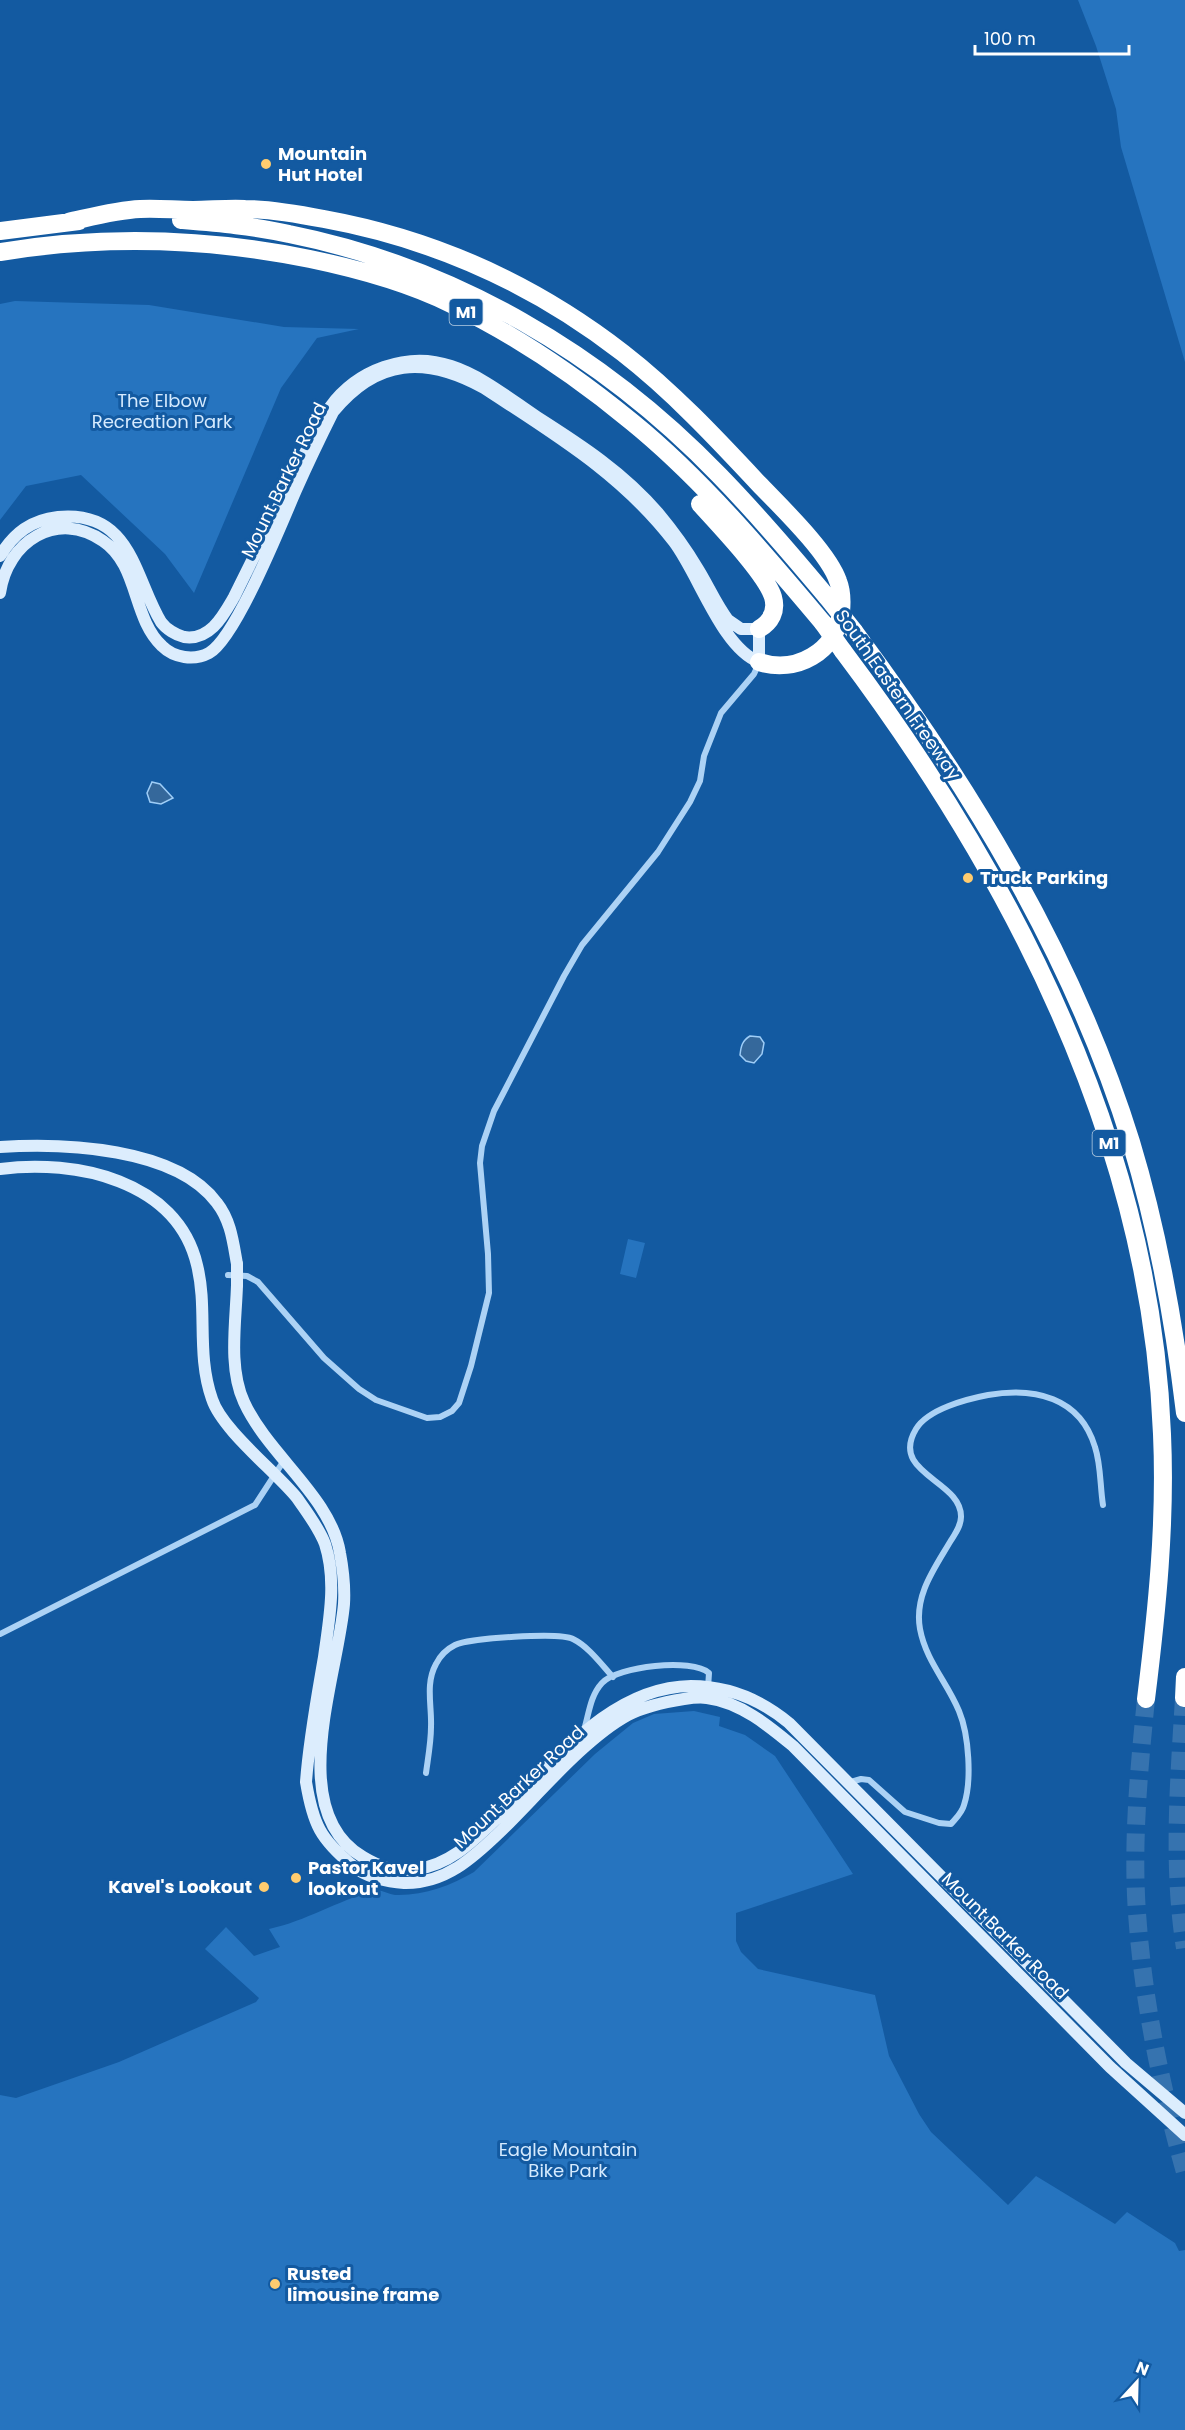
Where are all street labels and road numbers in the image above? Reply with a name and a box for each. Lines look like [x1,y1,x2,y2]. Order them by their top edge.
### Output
road number: M1 [450,299,482,325]
street label: Mount Barker Road [235,398,332,562]
street label: South Eastern Freeway [830,604,967,785]
road number: M1 [1092,1130,1126,1156]
street label: Mount Barker Road [448,1719,589,1854]
street label: Mount Barker Road [936,1867,1074,2005]

